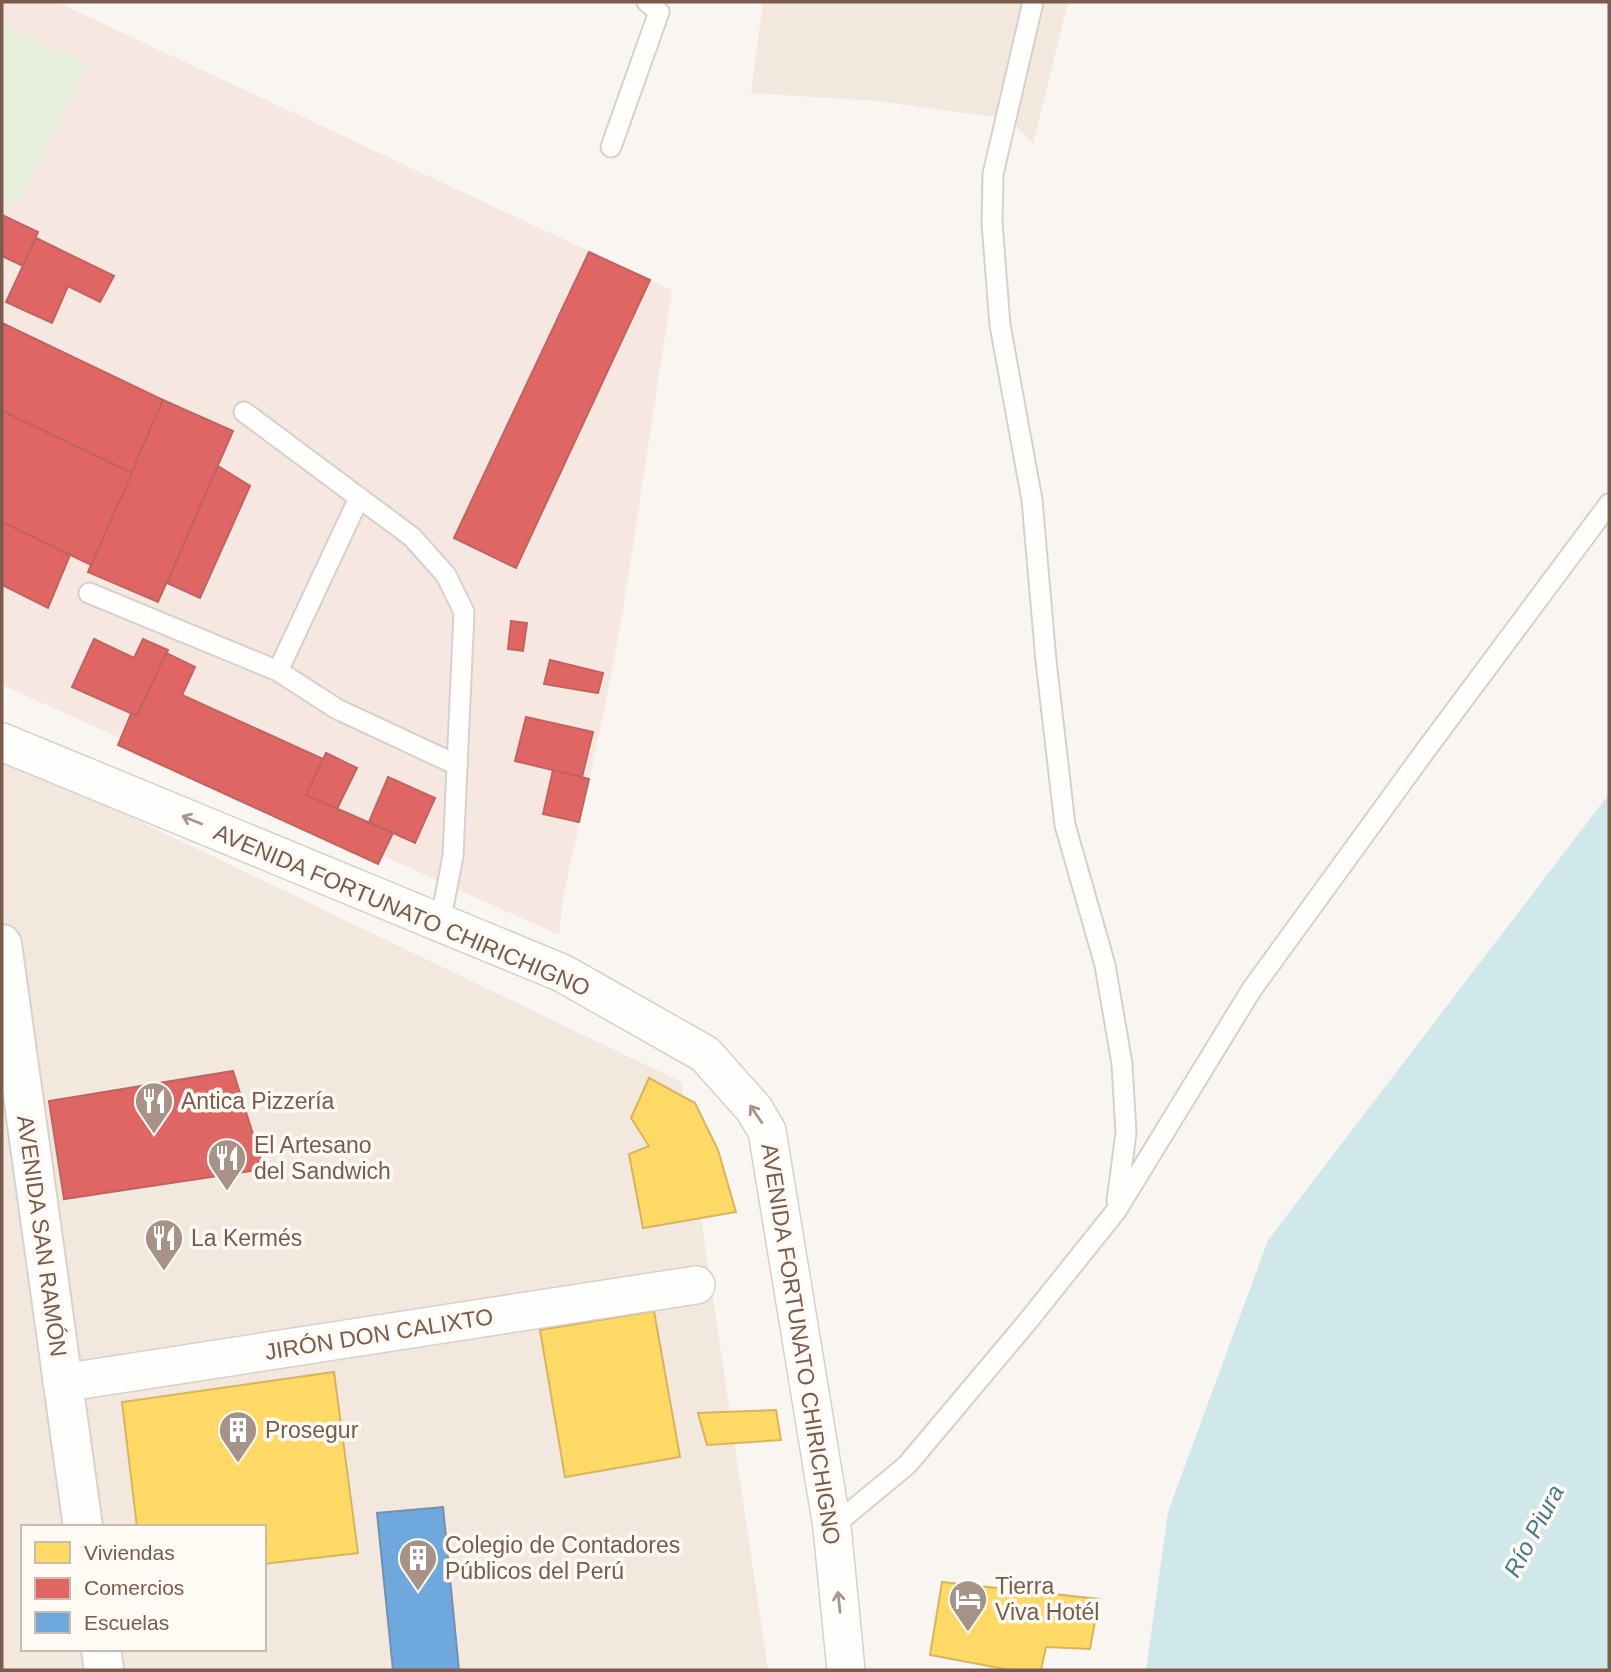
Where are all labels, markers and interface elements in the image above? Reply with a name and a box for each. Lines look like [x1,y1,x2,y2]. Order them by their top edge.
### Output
one-way arrow [181,813,203,826]
street label: AVENIDA FORTUNATO CHIRICHIGNO [210,819,594,1001]
restaurant icon: Antica Pizzería [133,1080,175,1135]
place label: Antica Pizzería [181,1088,335,1114]
one-way arrow [749,1105,763,1124]
street label: AVENIDA SAN RAMÓN [12,1114,72,1358]
place label: El Artesano del Sandwich [254,1132,391,1184]
restaurant icon: El Artesano del Sandwich [206,1137,248,1192]
street label: AVENIDA FORTUNATO CHIRICHIGNO [756,1141,846,1547]
restaurant icon: La Kermés [143,1217,185,1272]
place label: La Kermés [191,1225,302,1251]
street label: JIRÓN DON CALIXTO [263,1303,495,1365]
building icon: Prosegur [217,1409,259,1464]
place label: Prosegur [265,1417,359,1443]
water label: Río Piura [1498,1480,1569,1581]
legend [21,1525,266,1651]
place label: Colegio de Contadores Públicos del Perú [445,1532,680,1584]
building icon: Colegio de Contadores Públicos del Perú [397,1537,439,1592]
text: Viviendas [84,1541,175,1564]
place label: Tierra Viva Hotél [995,1573,1099,1625]
text: Comercios [84,1576,184,1599]
hotel icon: Tierra Viva Hotél [947,1578,989,1633]
one-way arrow [832,1592,845,1614]
text: Escuelas [84,1611,169,1634]

